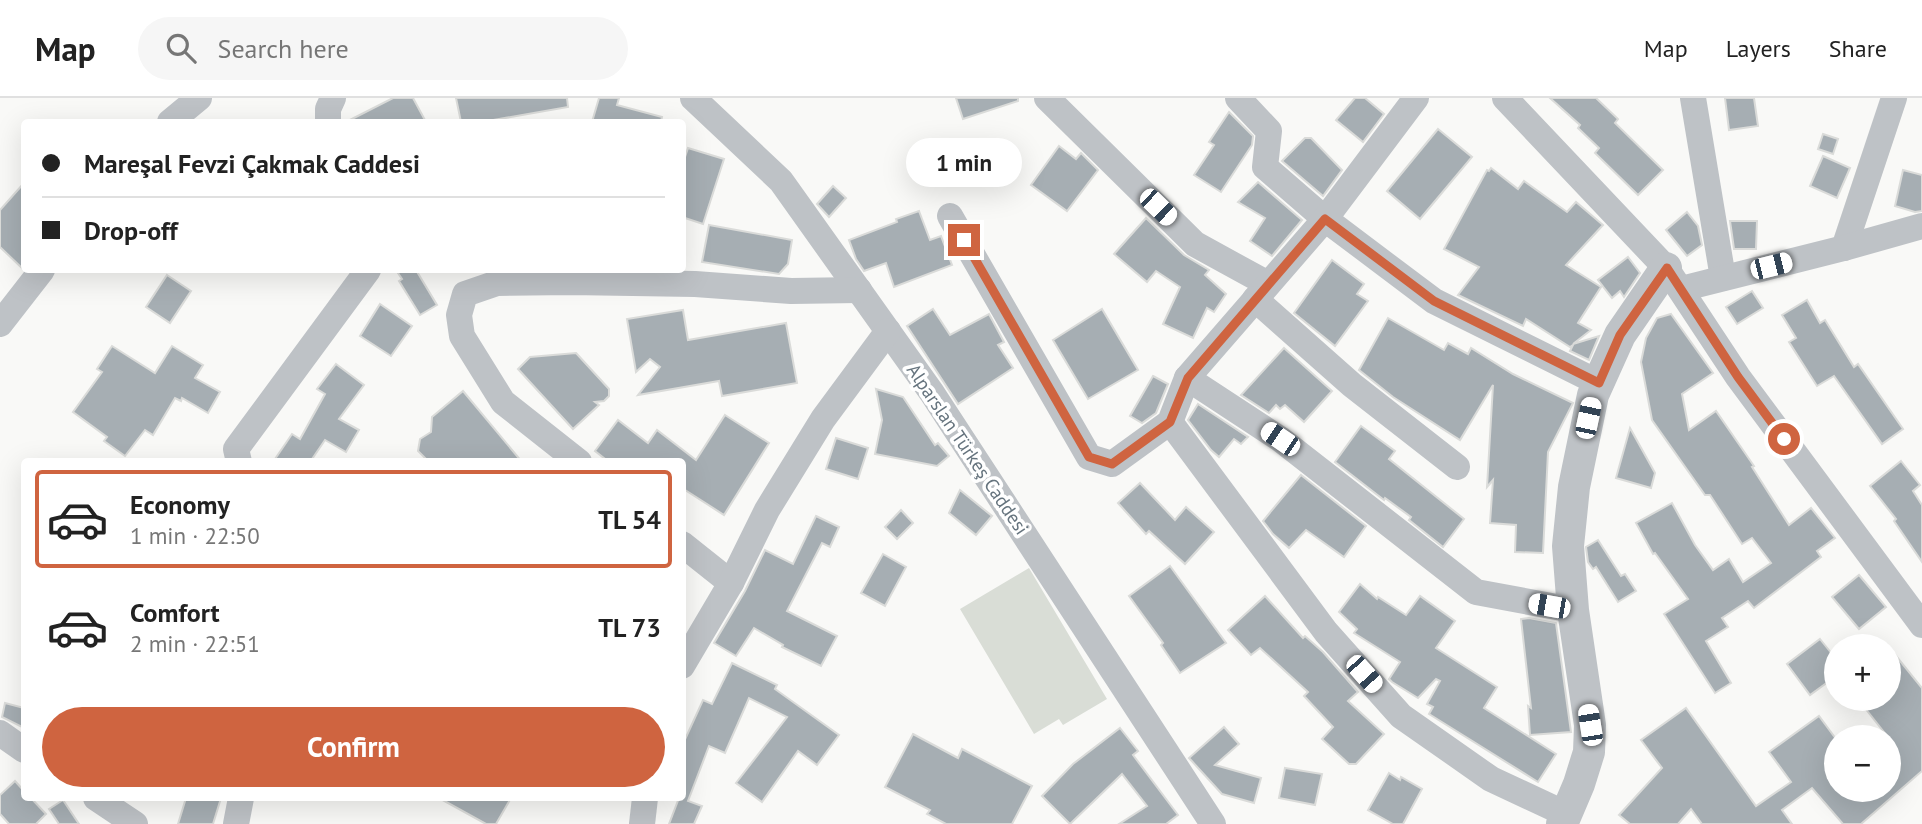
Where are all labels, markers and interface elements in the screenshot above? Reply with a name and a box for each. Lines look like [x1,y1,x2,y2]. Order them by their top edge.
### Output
search box [138,17,628,80]
text: Map [35,27,96,70]
icon: search [162,29,200,67]
text: Search here [218,32,349,65]
text: Map [1644,33,1688,64]
text: Layers [1726,33,1791,64]
text: Share [1829,33,1887,64]
callout: 1 min [906,138,1022,188]
text: Mareşal Fevzi Çakmak Caddesi [84,147,420,180]
text: 1 min [936,148,992,177]
car [1136,185,1181,229]
text: Drop-off [84,214,178,247]
route end [948,224,980,256]
car [1749,251,1794,281]
street label: Alparslan Türkeş Caddesi [902,359,1034,539]
car [1574,395,1603,441]
car [1257,419,1304,459]
route start [1768,423,1800,455]
icon: car [46,488,109,551]
text: Economy [130,488,230,521]
text: TL 54 [598,503,661,536]
text: 1 min · 22:50 [130,521,260,550]
car [1527,592,1572,620]
icon: car [46,596,109,659]
text: Comfort [130,596,220,629]
text: TL 73 [598,611,661,644]
text: 2 min · 22:51 [130,629,260,658]
map controls [1824,634,1901,802]
button: + [1824,634,1901,711]
car [1343,651,1386,697]
car [1577,703,1604,747]
button: Confirm [42,707,665,787]
button: − [1824,725,1901,802]

